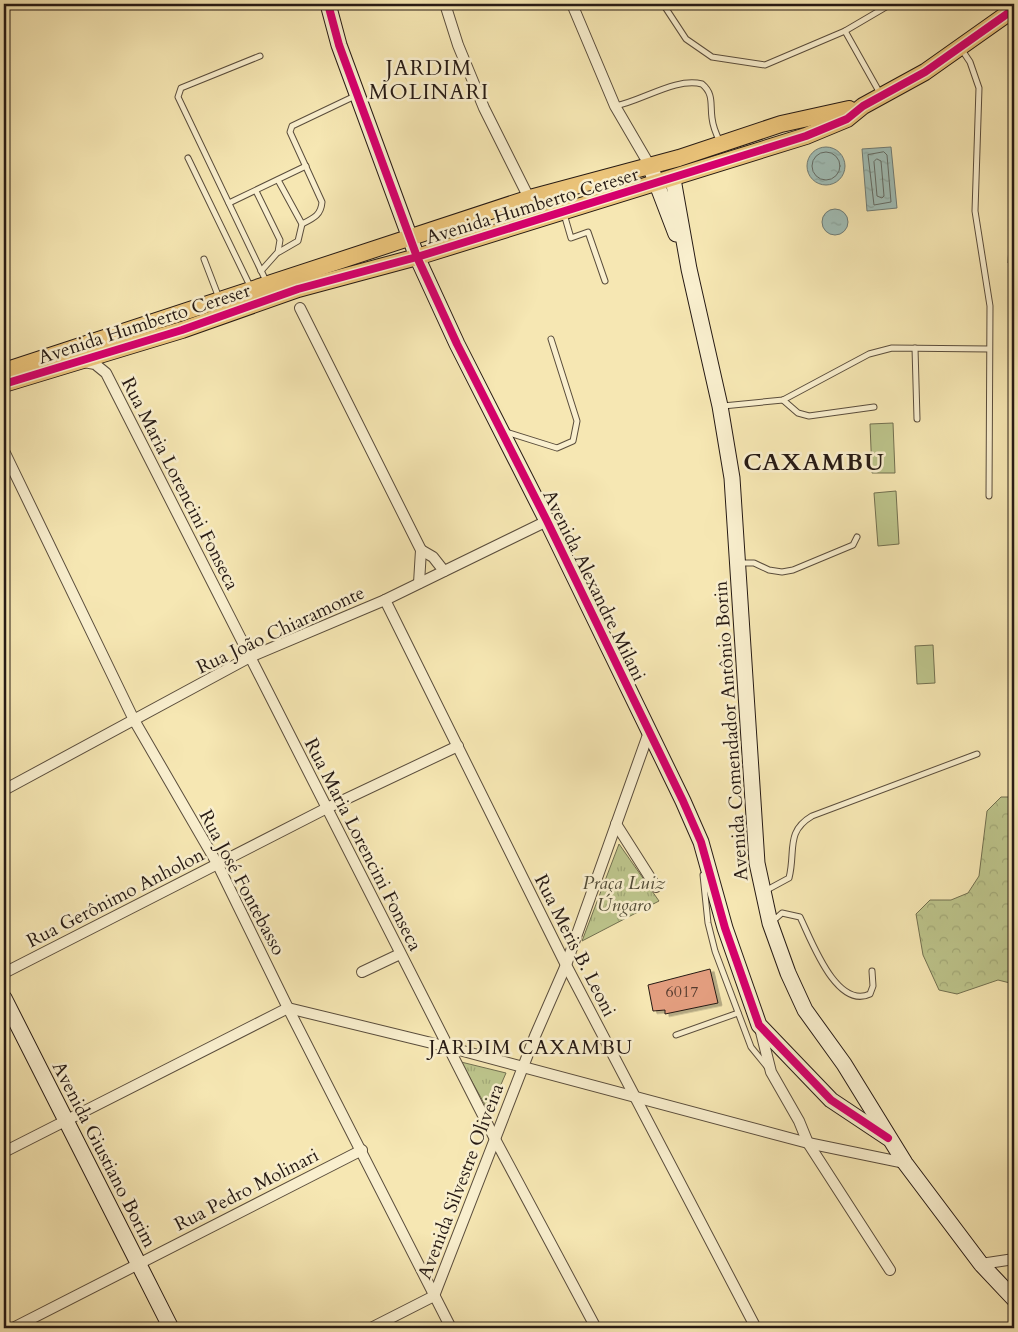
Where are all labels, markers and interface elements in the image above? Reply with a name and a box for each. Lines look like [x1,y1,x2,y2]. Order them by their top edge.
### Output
district label: JARDIM MOLINARI [369,54,489,107]
street label: Avenida Humberto Cereser [423,161,642,251]
street label: Avenida Humberto Cereser [35,277,254,371]
street label: Rua Maria Lorencini Fonseca [115,373,245,594]
district label: CAXAMBU [743,446,885,479]
street label: Avenida Alexandre Milani [536,485,652,685]
street label: Rua João Chiaramonte [192,580,369,680]
street label: Avenida Comendador Antônio Borin [708,580,754,882]
street label: Rua Maria Lorencini Fonseca [298,734,428,955]
street label: Rua José Fontebasso [193,805,292,960]
street label: Rua Gerônimo Anholon [22,842,209,954]
street label: Rua Meris B. Leoni [528,870,622,1021]
park label: Praça Luiz Úngaro [583,870,666,918]
house number: 6017 [666,981,698,1003]
district label: JARDIM CAXAMBU [426,1034,633,1061]
street label: Avenida Giustiano Borim [46,1057,163,1253]
street label: Avenida Silvestre Oliveira [412,1080,510,1283]
street label: Rua Pedro Molinari [170,1142,323,1238]

